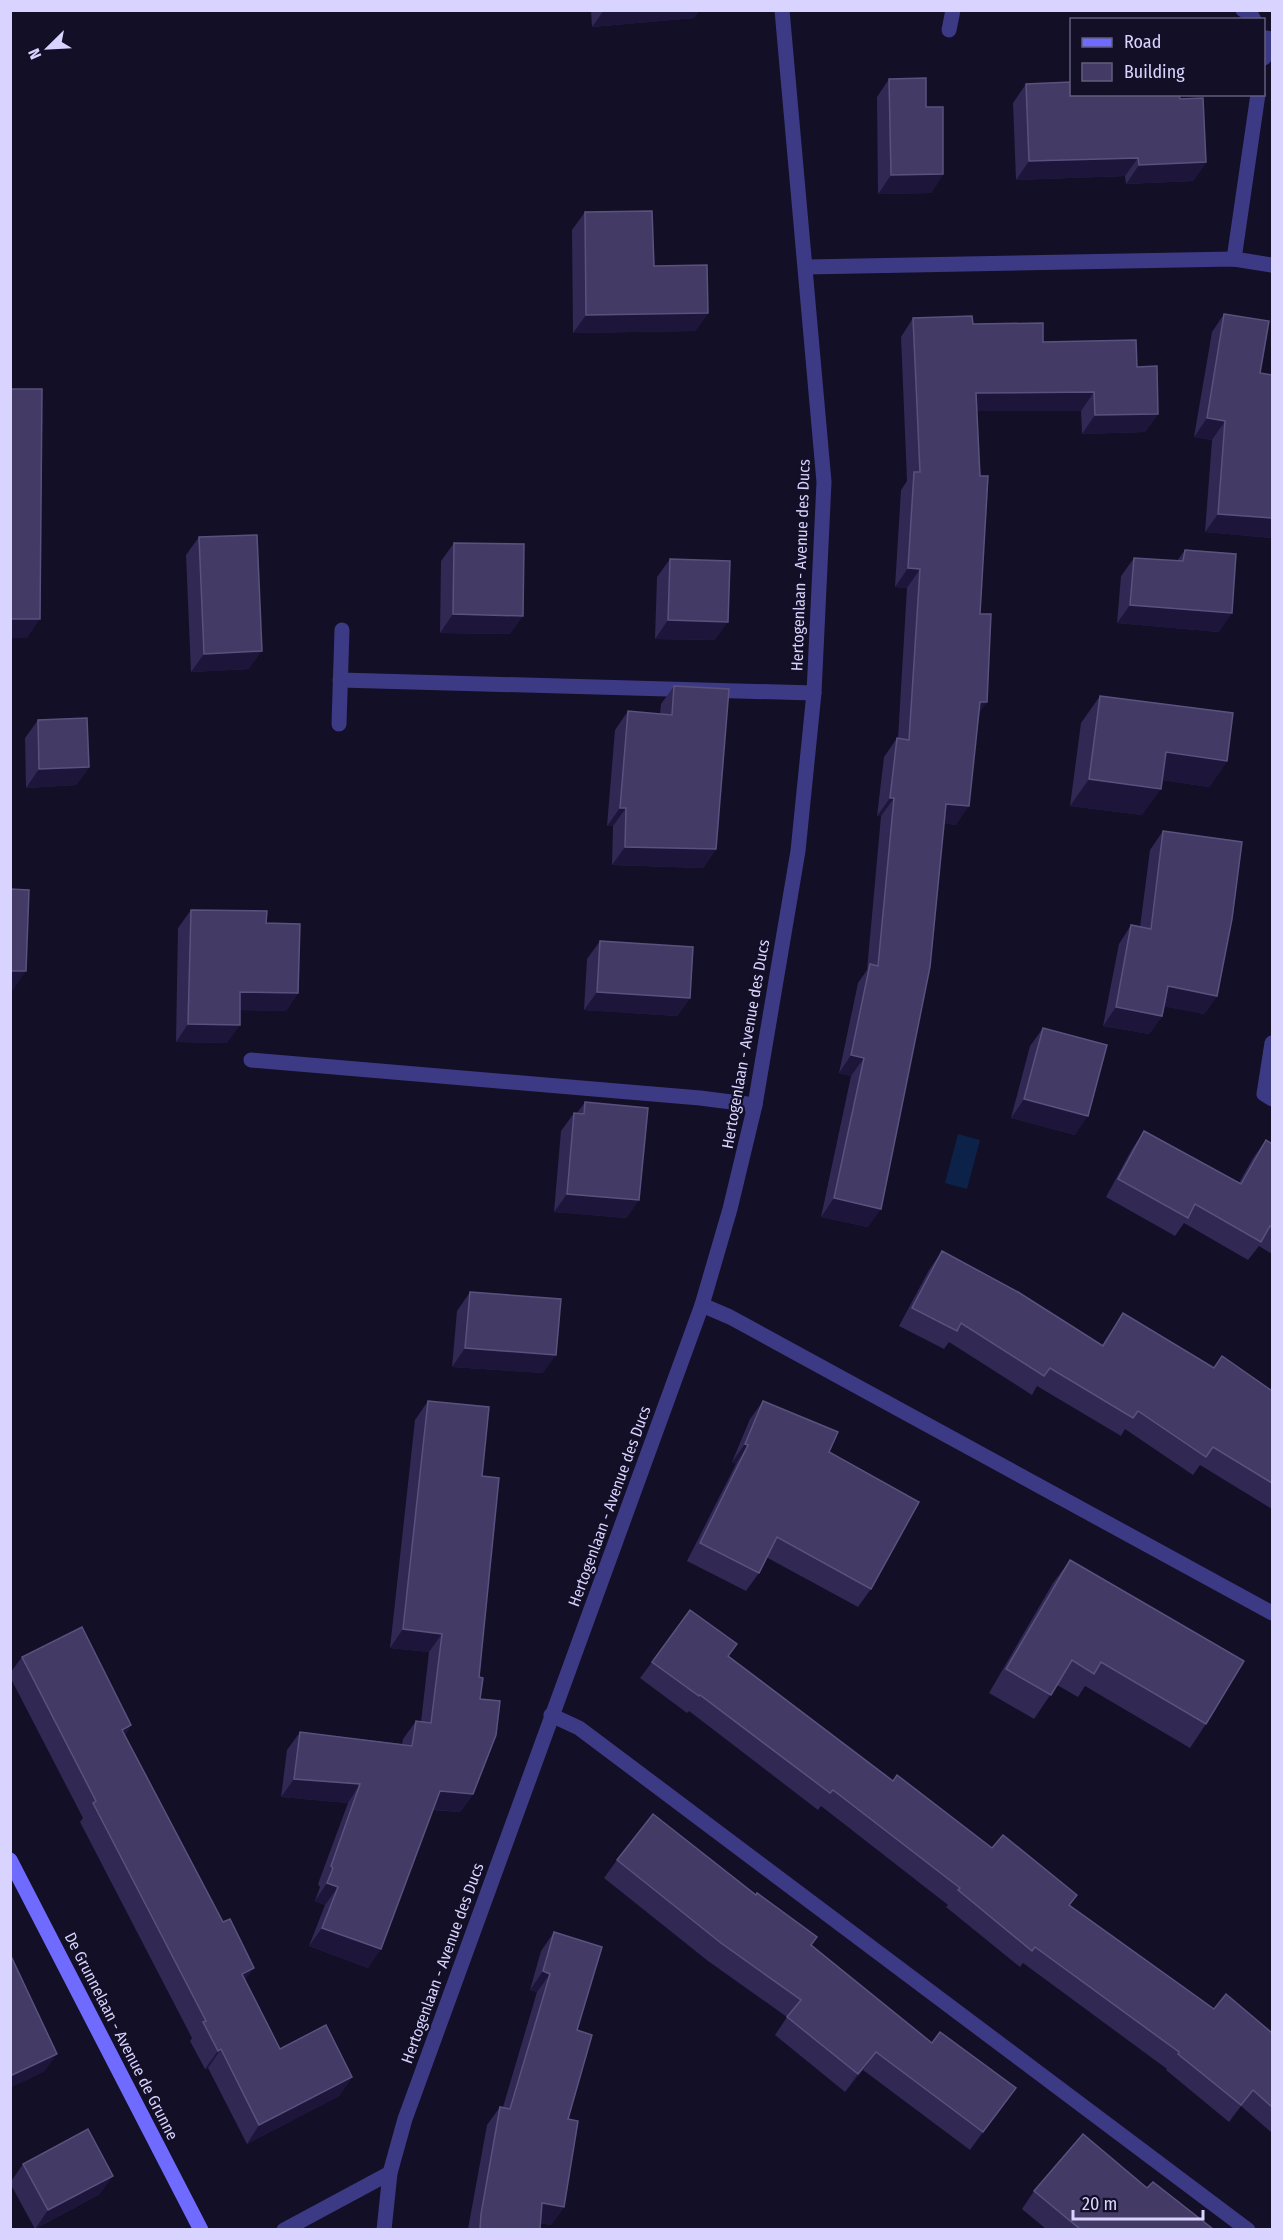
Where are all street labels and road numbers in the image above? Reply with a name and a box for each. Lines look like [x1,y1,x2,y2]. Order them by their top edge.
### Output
street label: Hertogenlaan - Avenue des Ducs [787,459,814,671]
street label: Hertogenlaan - Avenue des Ducs [718,938,773,1150]
street label: Hertogenlaan - Avenue des Ducs [564,1403,655,1609]
street label: Hertogenlaan - Avenue des Ducs [397,1860,488,2066]
street label: De Grunnelaan - Avenue de Grunne [61,1929,182,2143]

